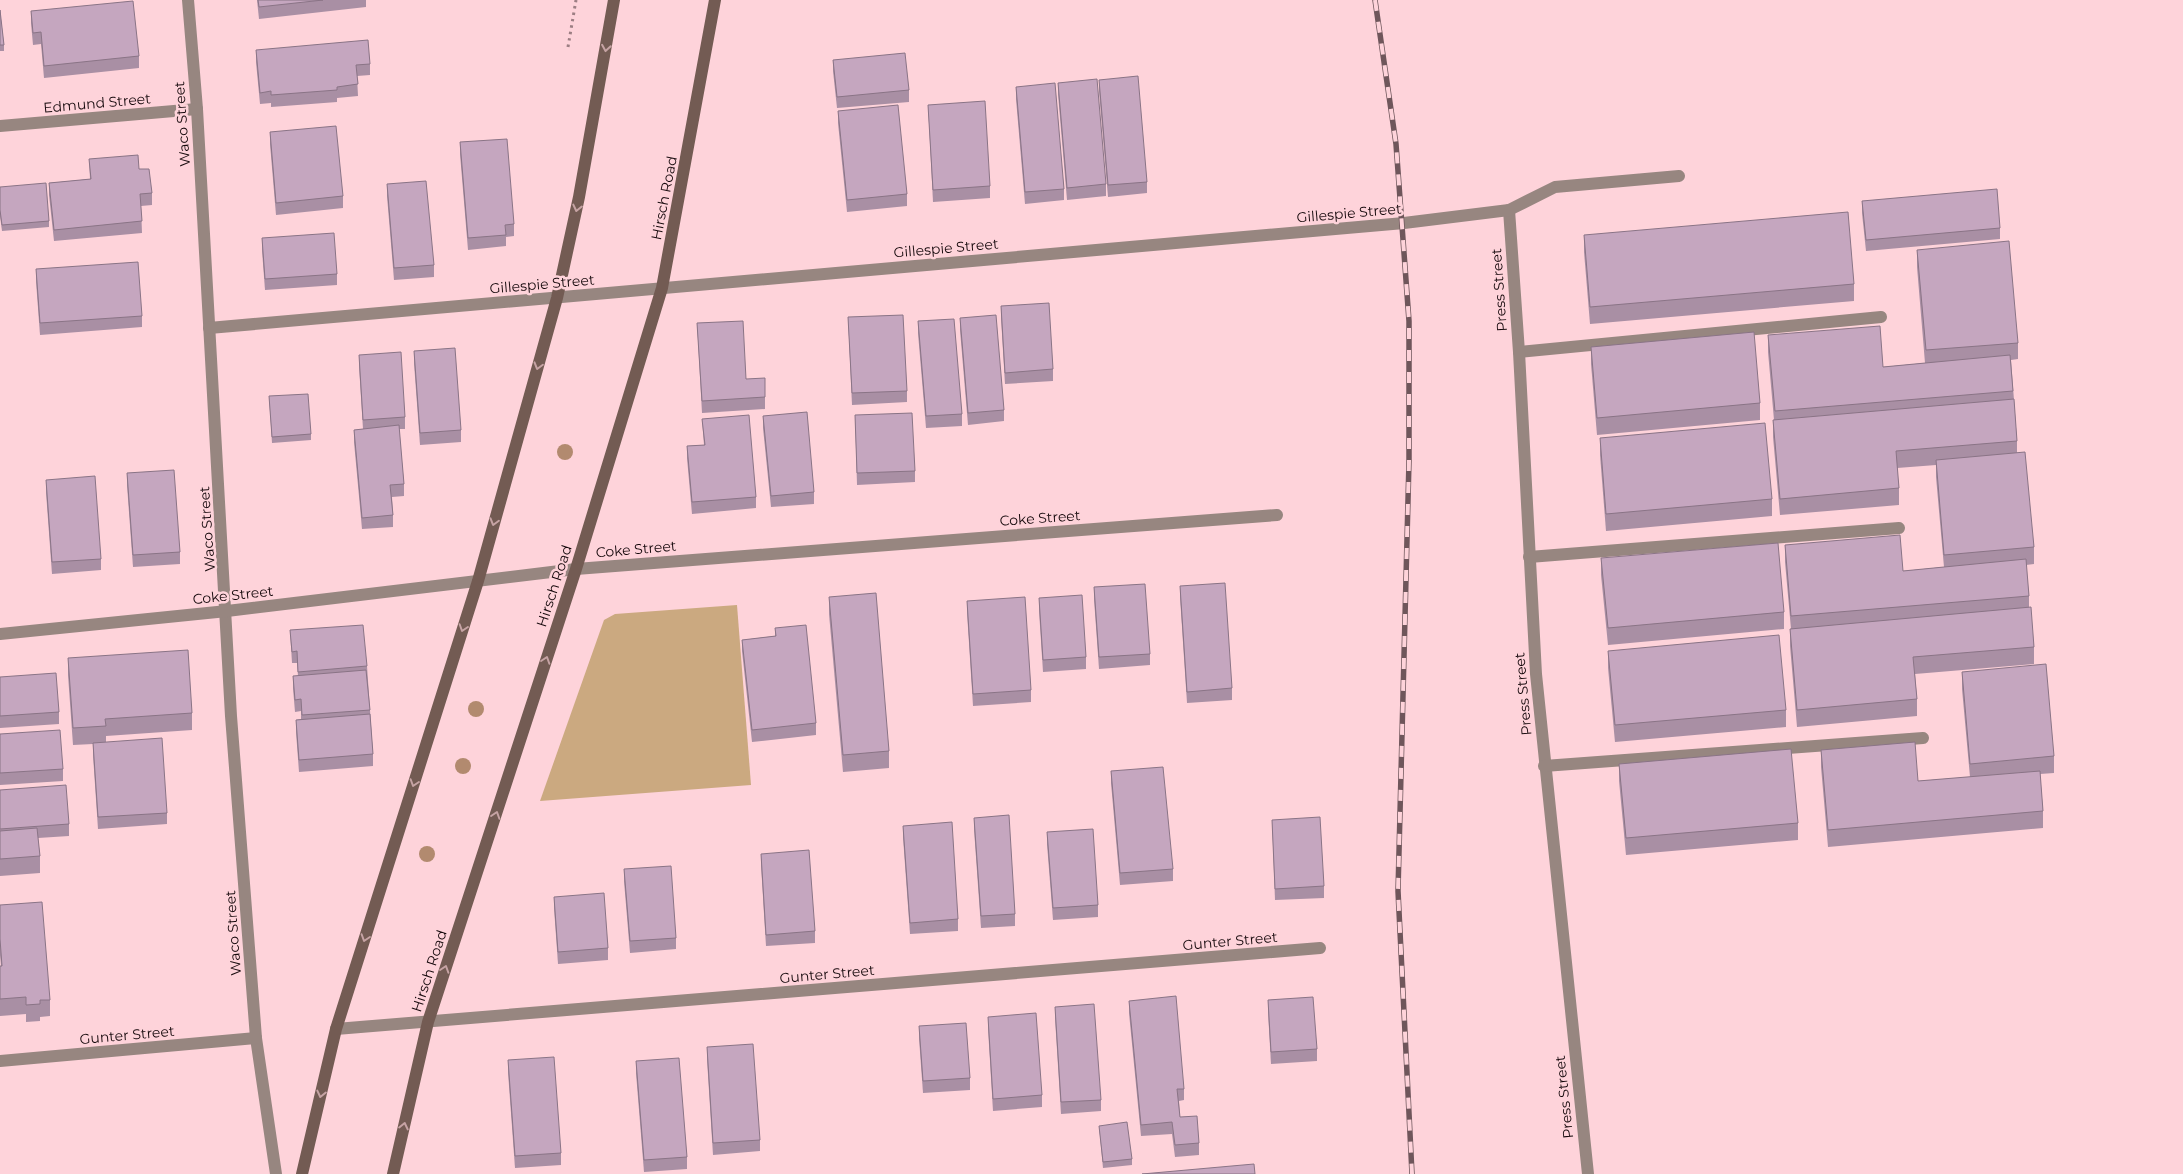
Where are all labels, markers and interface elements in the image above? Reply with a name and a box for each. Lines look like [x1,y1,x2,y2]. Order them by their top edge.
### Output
one-way arrow [601,44,611,52]
street label: Waco Street [170,80,194,167]
street label: Edmund Street [42,89,152,117]
street label: Hirsch Road [647,155,681,241]
street label: Gillespie Street [1296,199,1402,227]
one-way arrow [572,204,583,212]
street label: Gillespie Street [893,234,999,262]
street label: Press Street [1487,248,1511,332]
street label: Gillespie Street [489,270,595,298]
one-way arrow [533,361,544,370]
street label: Waco Street [195,485,219,572]
street label: Coke Street [999,506,1081,530]
one-way arrow [490,518,500,526]
street label: Coke Street [595,536,677,561]
street label: Hirsch Road [532,543,576,629]
street label: Coke Street [192,582,274,608]
one-way arrow [459,623,469,631]
street label: Press Street [1510,651,1536,736]
one-way arrow [540,657,550,665]
one-way arrow [410,778,420,786]
one-way arrow [490,811,500,820]
street label: Waco Street [221,889,245,976]
street label: Hirsch Road [407,928,451,1014]
street label: Gunter Street [1182,928,1279,954]
one-way arrow [361,933,371,941]
street label: Gunter Street [779,961,876,987]
one-way arrow [440,966,450,974]
street label: Gunter Street [79,1022,176,1048]
street label: Press Street [1551,1054,1577,1139]
one-way arrow [316,1089,327,1098]
one-way arrow [398,1122,409,1131]

